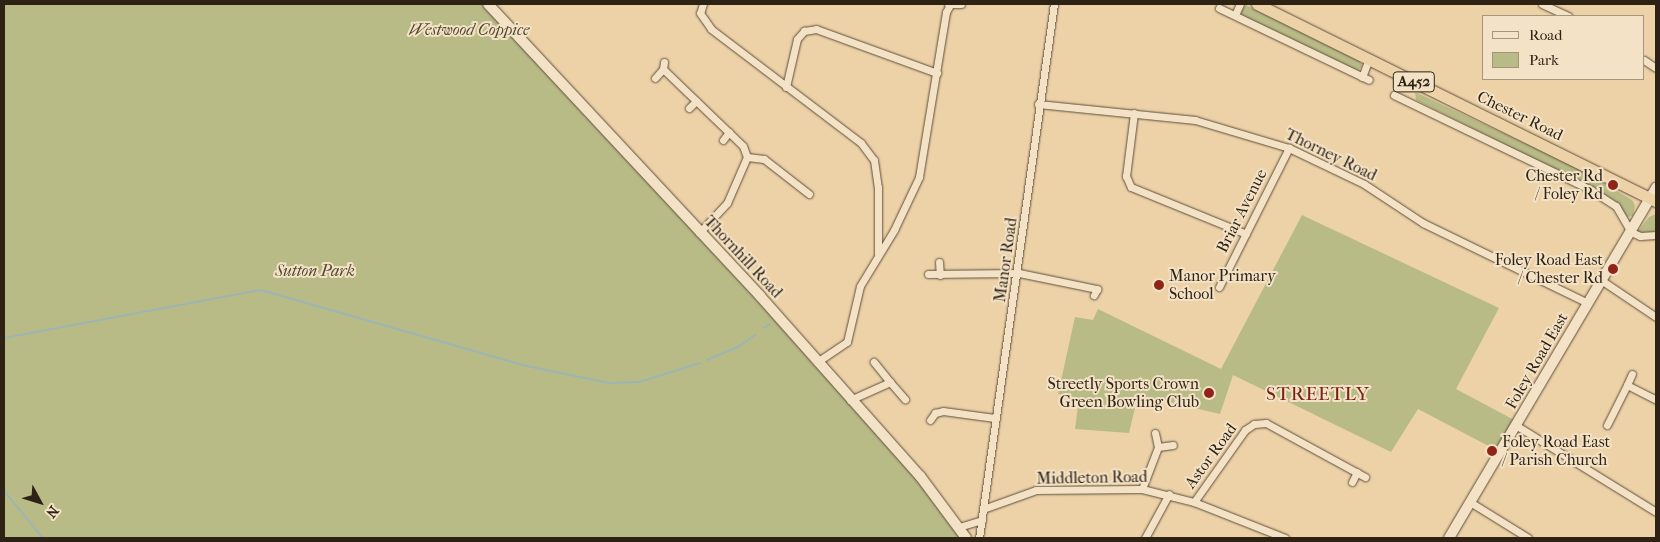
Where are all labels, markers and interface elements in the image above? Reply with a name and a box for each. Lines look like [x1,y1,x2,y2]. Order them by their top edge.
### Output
legend [1482,15,1645,80]
park label: Westwood Coppice [409,20,529,40]
text: Road [1529,26,1562,44]
text: Park [1529,51,1559,69]
road number: A452 [1393,70,1435,94]
street label: Chester Road [1474,87,1566,145]
street label: Thorney Road [1282,125,1380,185]
street label: Briar Avenue [1213,166,1271,256]
place label: Chester Rd / Foley Rd [1525,166,1603,204]
marker: Chester Rd / Foley Rd [1607,179,1619,191]
street label: Thornhill Road [700,212,786,302]
street label: Manor Road [991,217,1021,303]
place label: Foley Road East / Chester Rd [1495,250,1603,288]
park label: Sutton Park [275,261,355,281]
marker: Foley Road East / Chester Rd [1607,263,1619,275]
place label: Manor Primary School [1169,266,1276,304]
marker: Manor Primary School [1153,279,1165,291]
street label: Foley Road East [1502,309,1572,413]
place label: Streetly Sports Crown Green Bowling Club [1047,374,1199,412]
district label: STREETLY [1265,384,1371,406]
marker: Streetly Sports Crown Green Bowling Club [1203,387,1215,399]
street label: Astor Road [1181,420,1241,492]
place label: Foley Road East / Parish Church [1502,432,1610,470]
marker: Foley Road East / Parish Church [1486,445,1498,457]
street label: Middleton Road [1036,467,1148,489]
north arrow [15,477,65,527]
text: N [42,502,62,521]

